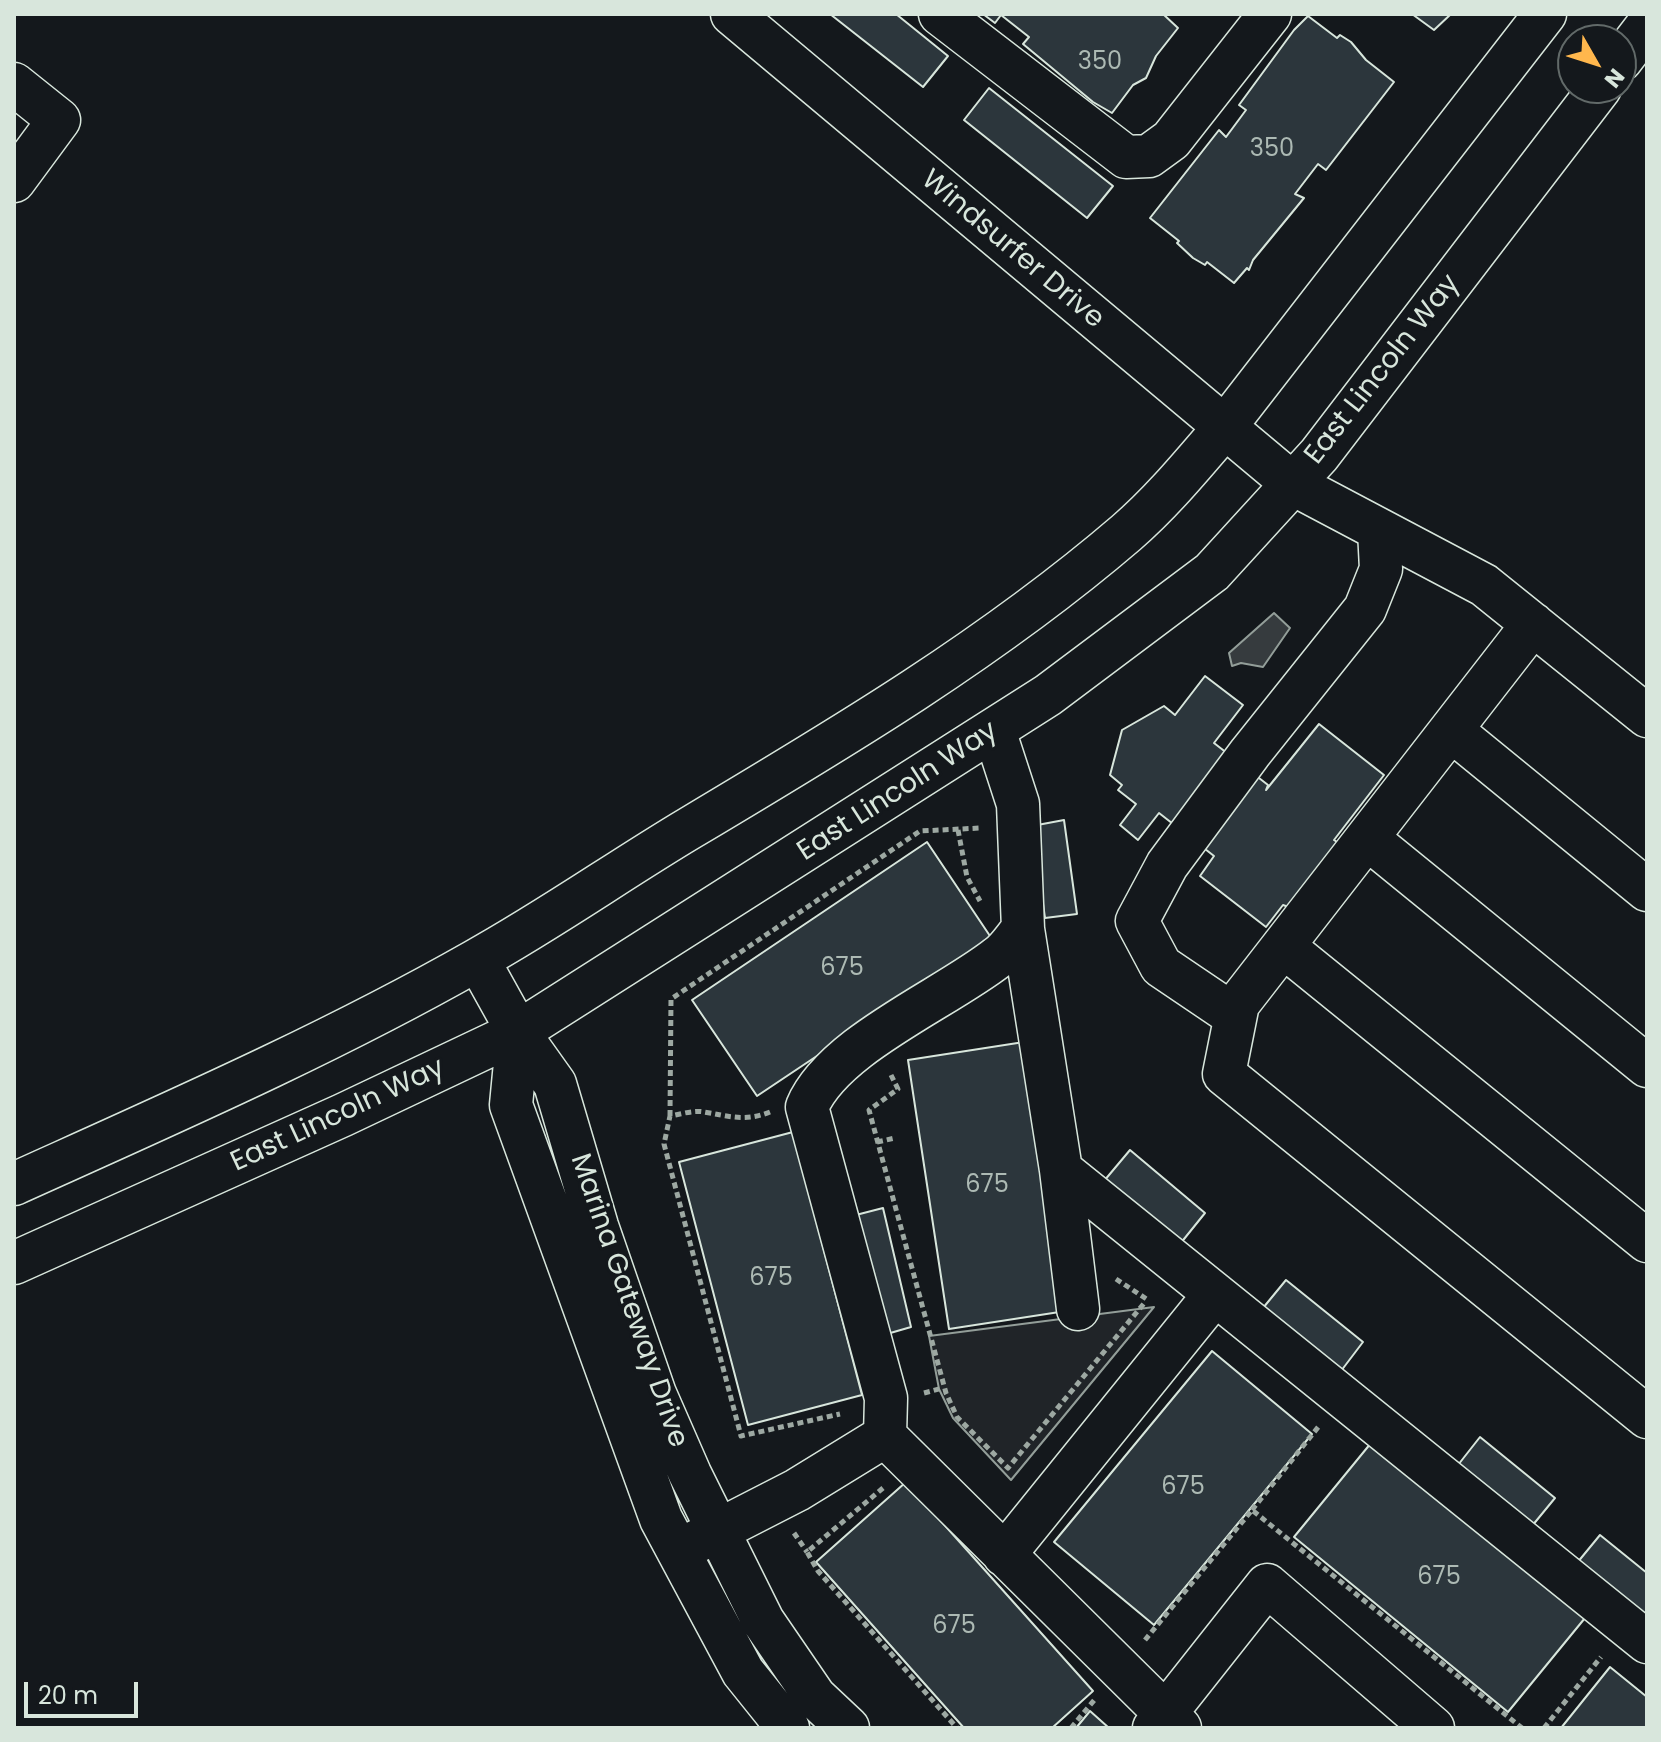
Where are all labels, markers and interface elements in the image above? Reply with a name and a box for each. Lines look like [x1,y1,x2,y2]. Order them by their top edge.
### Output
north arrow [1557,24,1637,104]
house number: 350 [1078,49,1122,77]
text: N [1597,62,1632,94]
house number: 350 [1250,136,1294,164]
street label: Windsurfer Drive [914,164,1110,336]
street label: East Lincoln Way [1298,268,1468,472]
street label: East Lincoln Way [792,715,1004,869]
house number: 675 [820,955,864,983]
street label: East Lincoln Way [226,1052,450,1180]
street label: Marina Gateway Drive [562,1150,694,1452]
house number: 675 [965,1172,1009,1200]
house number: 675 [749,1265,793,1293]
house number: 675 [1161,1474,1205,1502]
house number: 675 [1417,1564,1461,1592]
house number: 675 [932,1613,976,1641]
scale bar [28,1666,142,1716]
text: 20 m [38,1679,98,1712]

